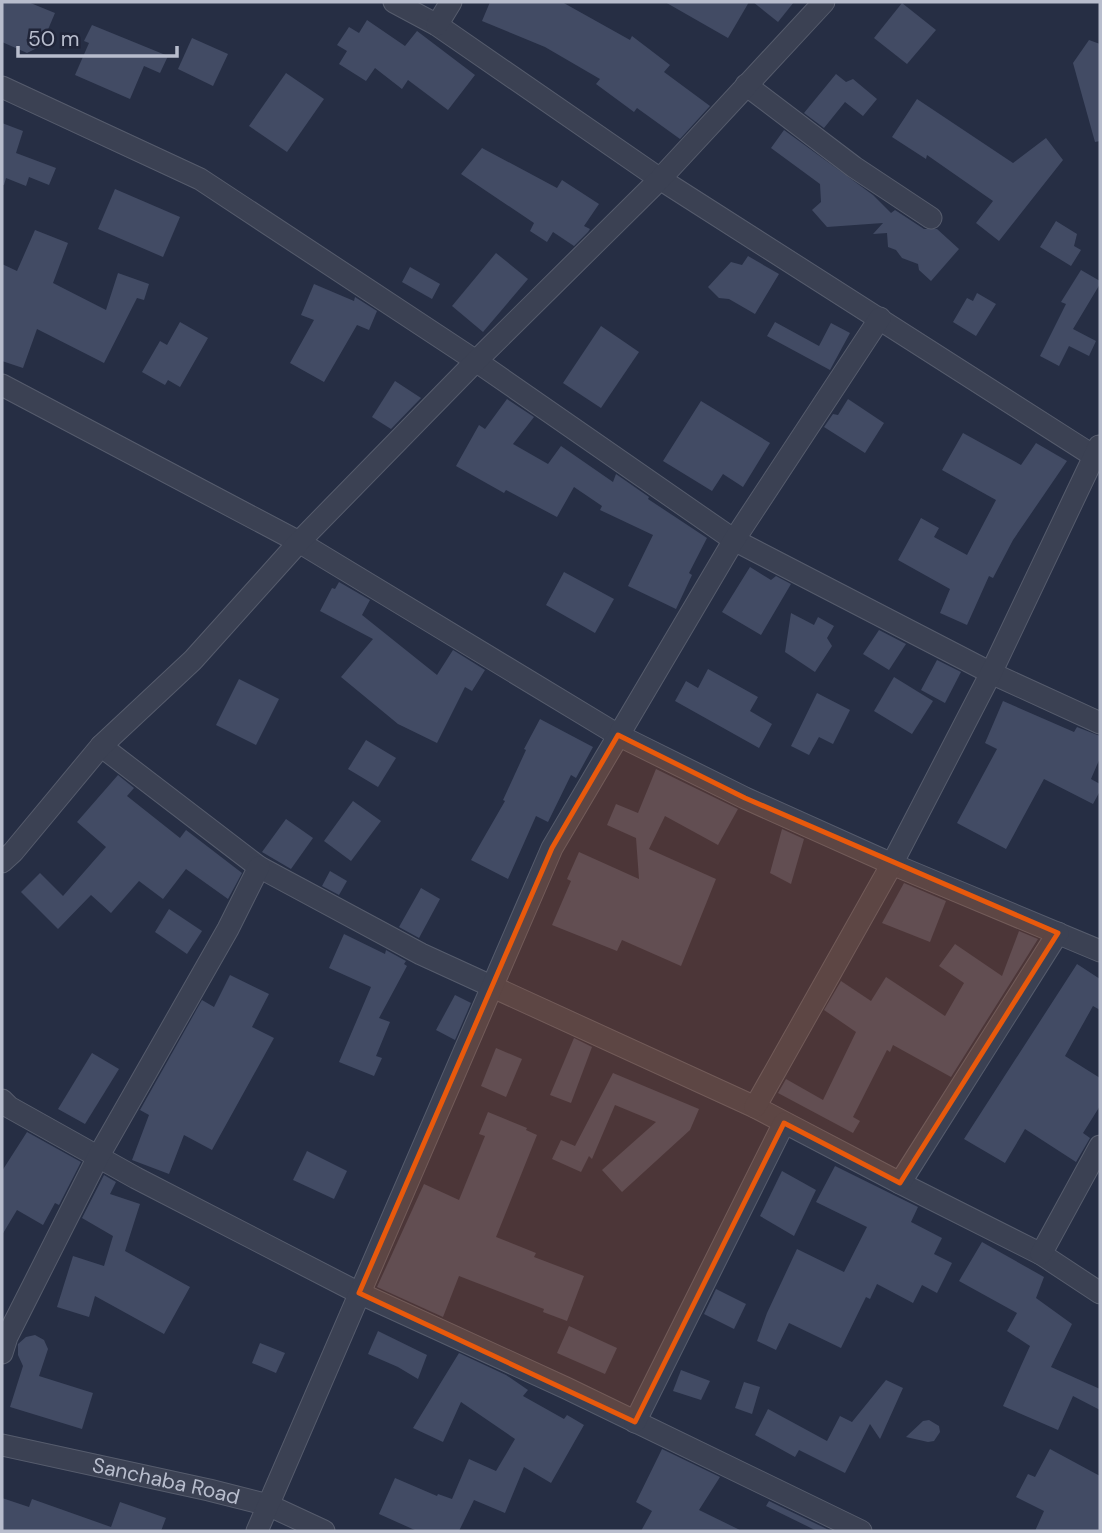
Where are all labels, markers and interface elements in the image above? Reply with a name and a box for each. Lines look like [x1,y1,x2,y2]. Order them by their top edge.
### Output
scale bar [18,14,177,58]
text: 50 m [28,25,79,53]
street label: Sanchaba Road [90,1451,243,1511]

